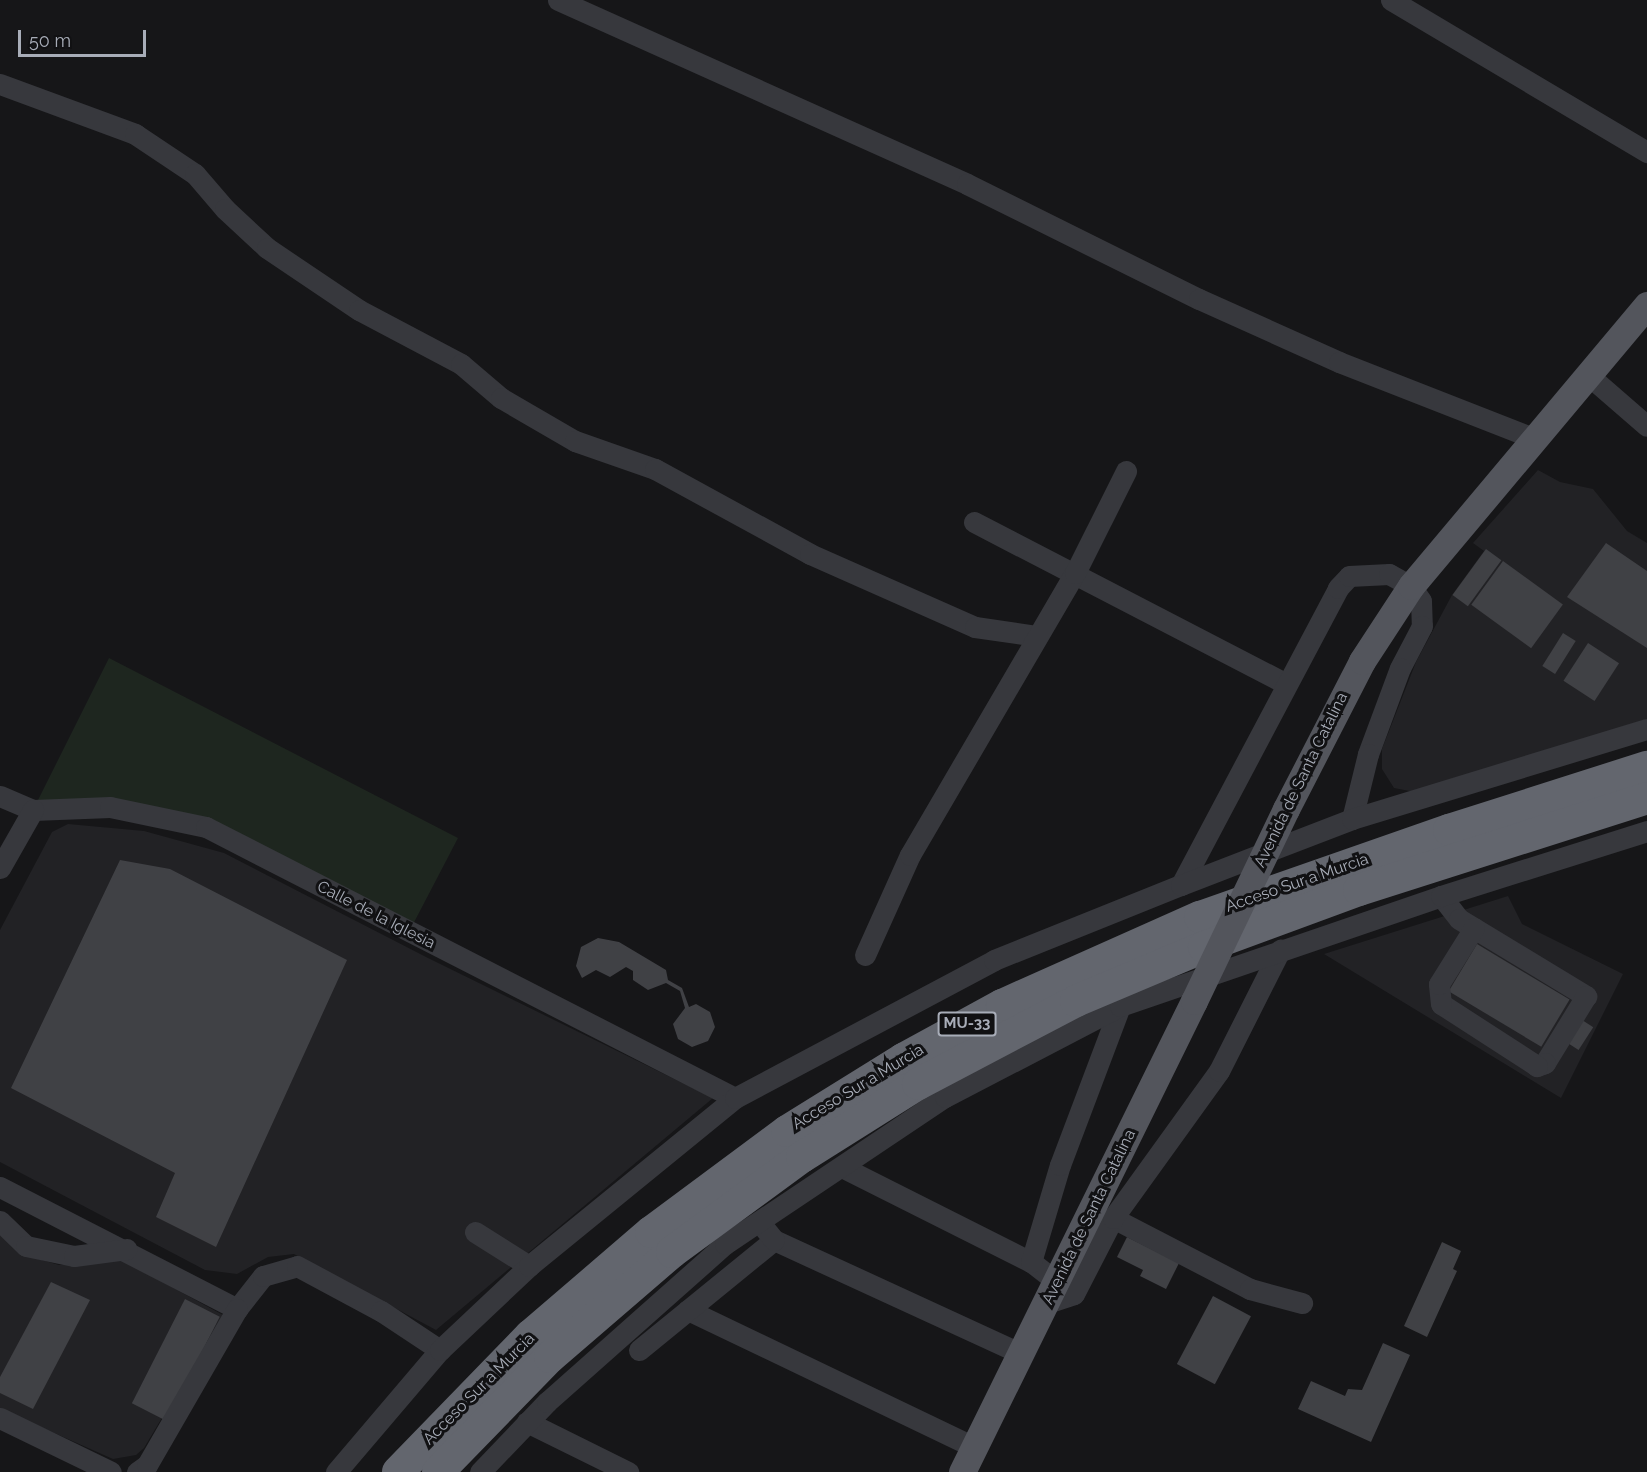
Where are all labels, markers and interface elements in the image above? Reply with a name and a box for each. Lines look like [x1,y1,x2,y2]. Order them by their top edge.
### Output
scale bar [21,18,148,56]
text: 50 m [29,30,71,51]
street label: Avenida de Santa Catalina [1250,689,1352,871]
street label: Acceso Sur a Murcia [1223,849,1371,917]
street label: Calle de la Iglesia [314,877,438,953]
road number: MU-33 [937,1012,997,1036]
street label: Acceso Sur a Murcia [789,1040,927,1134]
street label: Avenida de Santa Catalina [1038,1126,1140,1308]
street label: Acceso Sur a Murcia [419,1329,539,1449]

